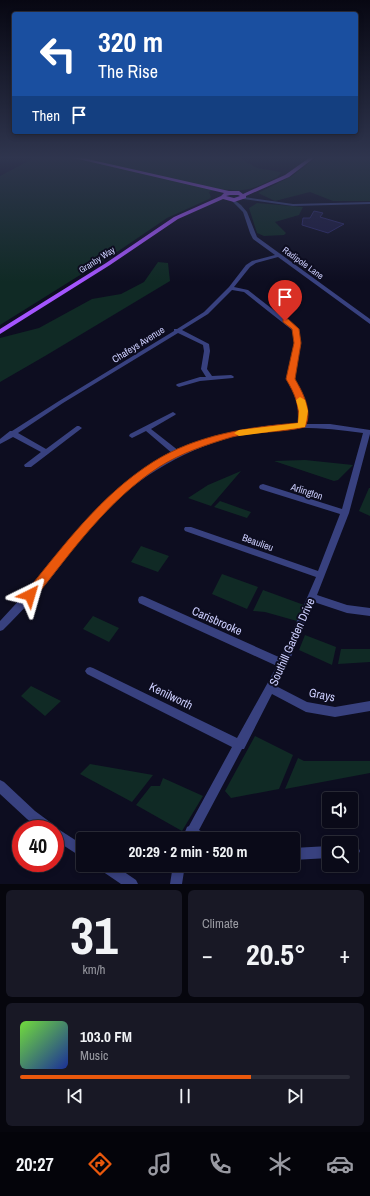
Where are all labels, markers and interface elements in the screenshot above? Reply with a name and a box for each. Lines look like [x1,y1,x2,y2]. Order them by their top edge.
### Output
text: 320 m [98,23,163,61]
icon: left [32,28,84,80]
text: The Rise [98,59,158,84]
icon: arrive [68,104,90,126]
text: Then [32,105,60,126]
street label: Granby Way [77,244,118,276]
street label: Radipole Lane [280,244,326,282]
pin [268,280,302,321]
icon: arrive [274,286,296,308]
street label: Chafeys Avenue [110,323,167,366]
street label: Arlington [288,480,324,503]
street label: Beaulieu [240,531,275,554]
position arrow [9,574,51,616]
street label: Southill Garden Drive [265,596,319,688]
street label: Carisbrooke [189,603,245,639]
street label: Kenilworth [147,679,195,713]
street label: Grays [307,684,337,706]
map controls [322,792,358,872]
button: sound [322,792,358,828]
speed limit sign: 40 [12,820,64,872]
button: search [322,836,358,872]
text: 20:29 · 2 min · 520 m [129,841,247,862]
text: 31 [70,900,118,970]
text: Climate [202,915,239,932]
text: 20.5° [246,934,306,974]
text: − [202,940,213,970]
text: + [339,940,350,970]
text: km/h [82,961,106,978]
text: 103.0 FM [80,1026,132,1047]
text: Music [80,1047,108,1064]
icon: previous [64,1085,86,1107]
icon: pause [174,1085,196,1107]
icon: next [284,1085,306,1107]
icon: directions [86,1150,114,1178]
icon: music [146,1150,174,1178]
icon: phone [206,1150,234,1178]
icon: climate [266,1150,294,1178]
icon: car [326,1150,354,1178]
text: 20:27 [16,1152,54,1177]

